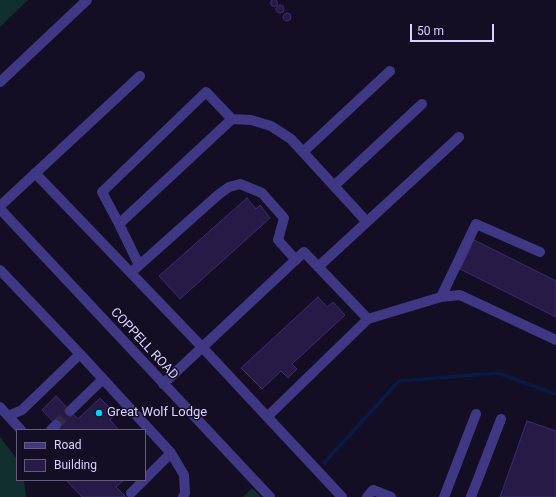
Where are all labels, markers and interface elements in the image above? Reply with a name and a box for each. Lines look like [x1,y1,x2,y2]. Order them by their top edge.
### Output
scale bar [412,16,496,42]
text: 50 m [417,24,444,38]
street label: COPPELL ROAD [107,305,181,383]
place label: Great Wolf Lodge [107,405,207,421]
marker: Great Wolf Lodge [94,408,104,418]
legend [16,429,146,481]
text: Road [54,438,82,452]
text: Building [54,458,97,472]

